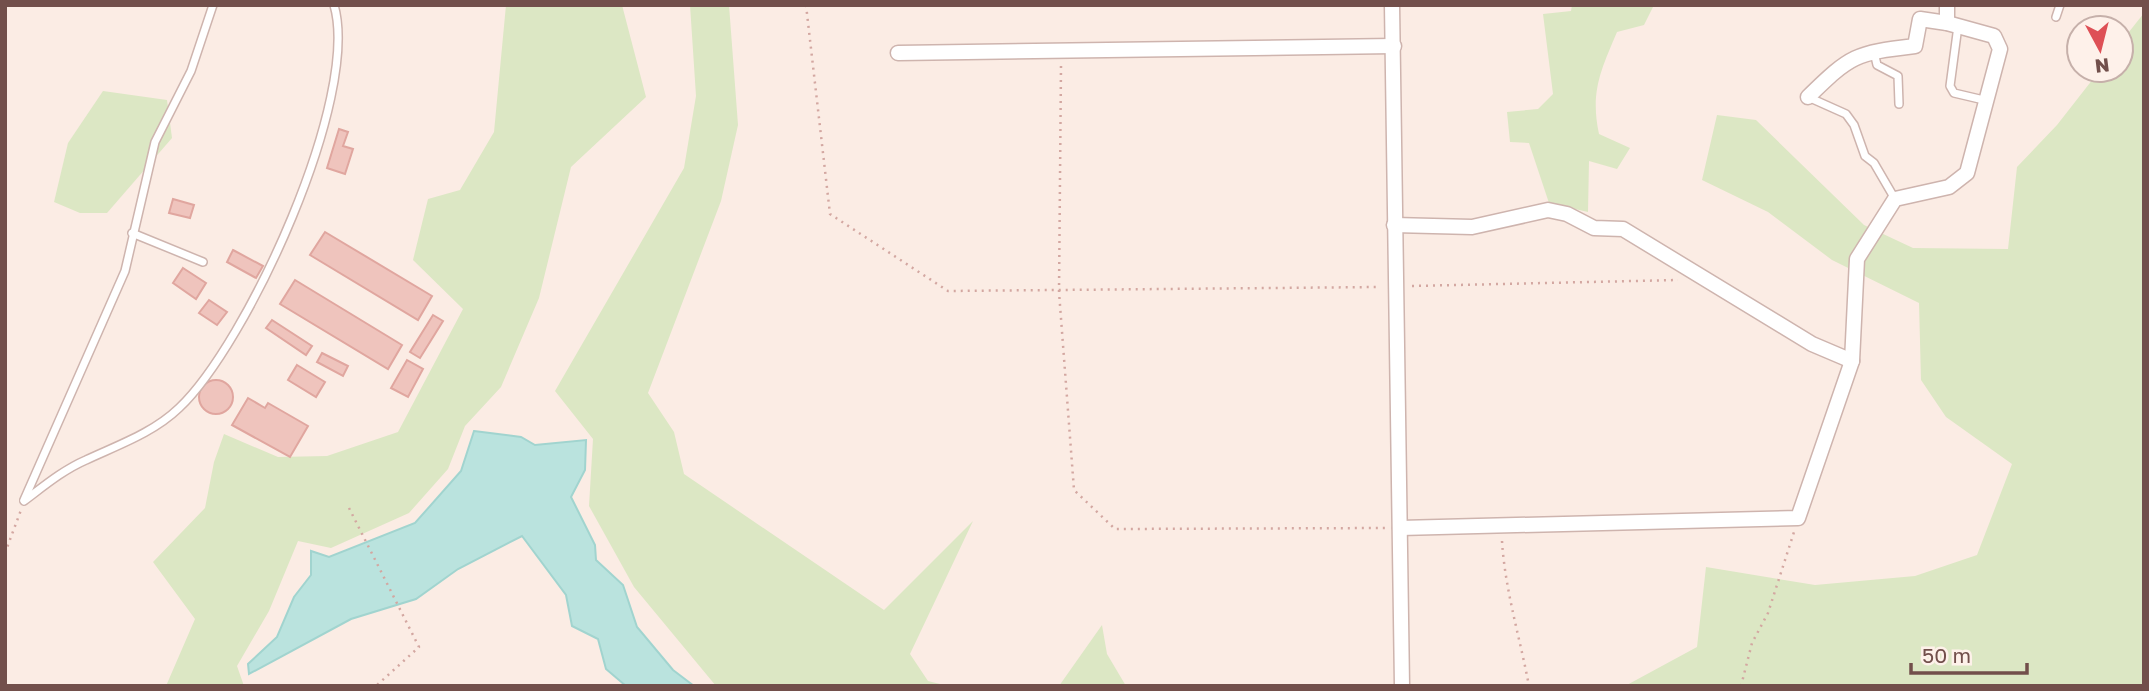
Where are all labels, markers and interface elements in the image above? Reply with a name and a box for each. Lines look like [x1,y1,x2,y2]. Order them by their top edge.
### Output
north arrow [2065,14,2135,84]
text: N [2094,54,2111,79]
scale bar [1911,632,2026,676]
text: 50 m [1922,642,1971,668]

